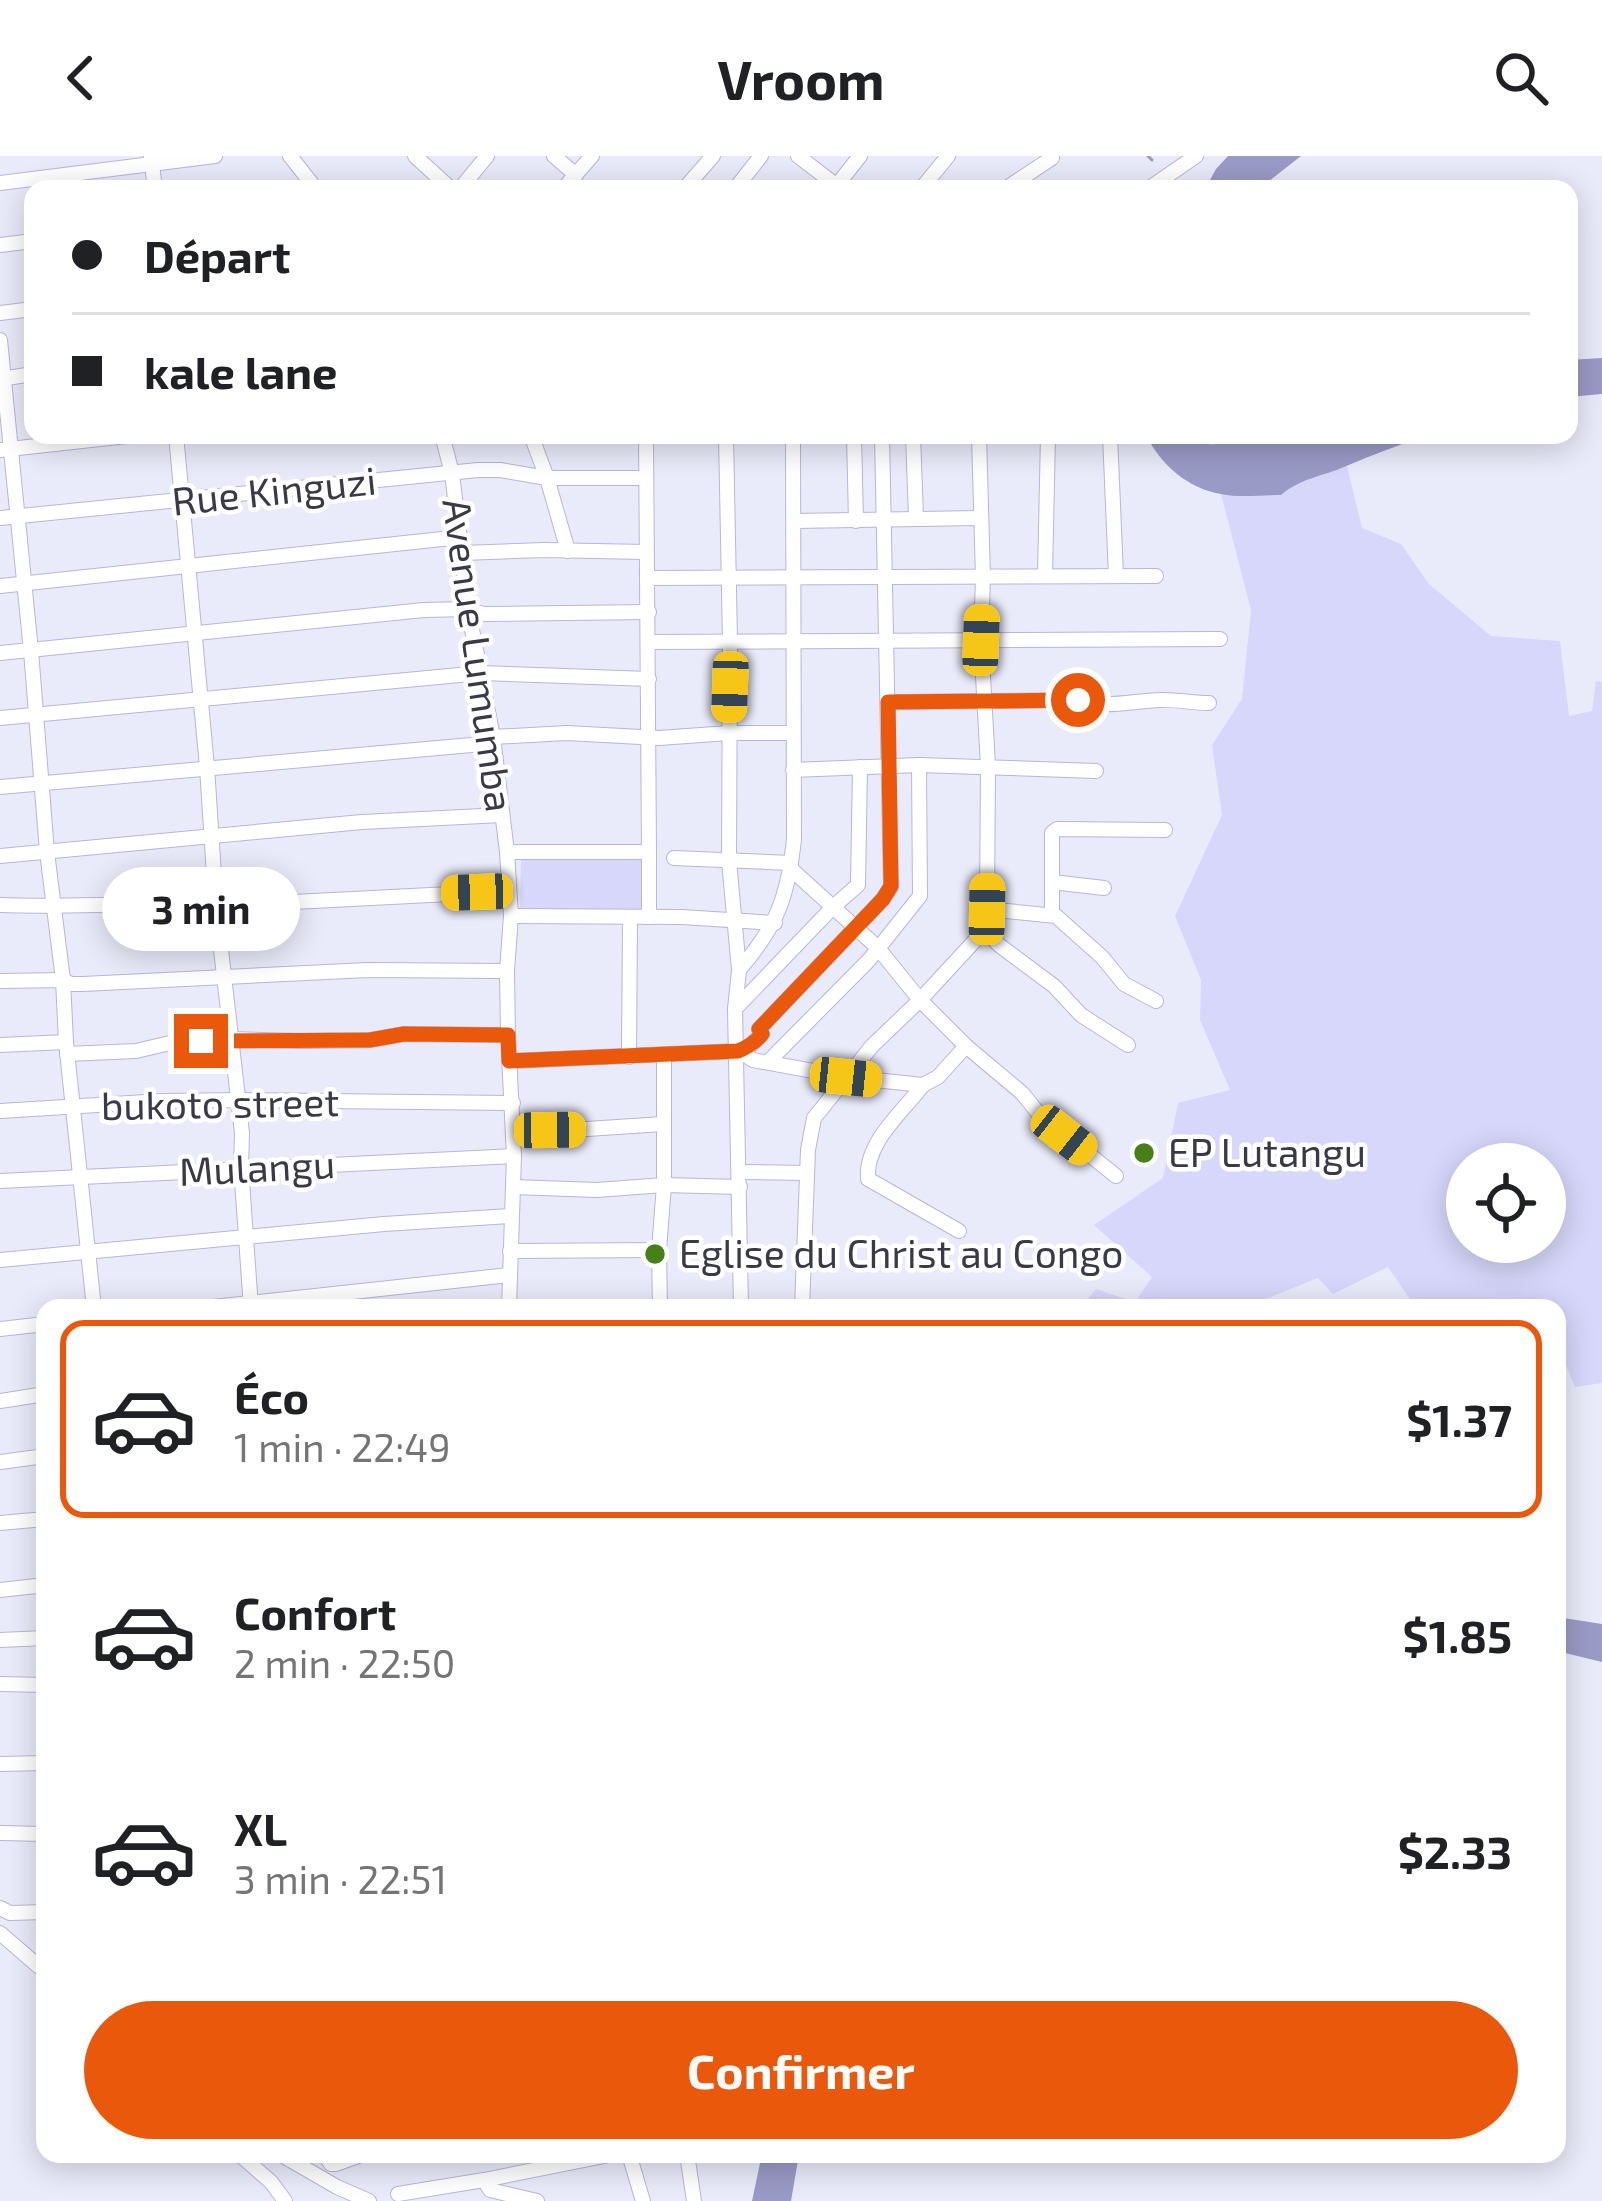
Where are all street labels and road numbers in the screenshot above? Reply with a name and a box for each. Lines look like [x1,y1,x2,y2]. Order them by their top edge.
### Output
street label: Rue Kinguzi [169,455,378,524]
street label: Avenue Lumumba [434,495,525,814]
street label: bukoto street [101,1077,339,1128]
street label: Mulangu [178,1139,336,1194]

